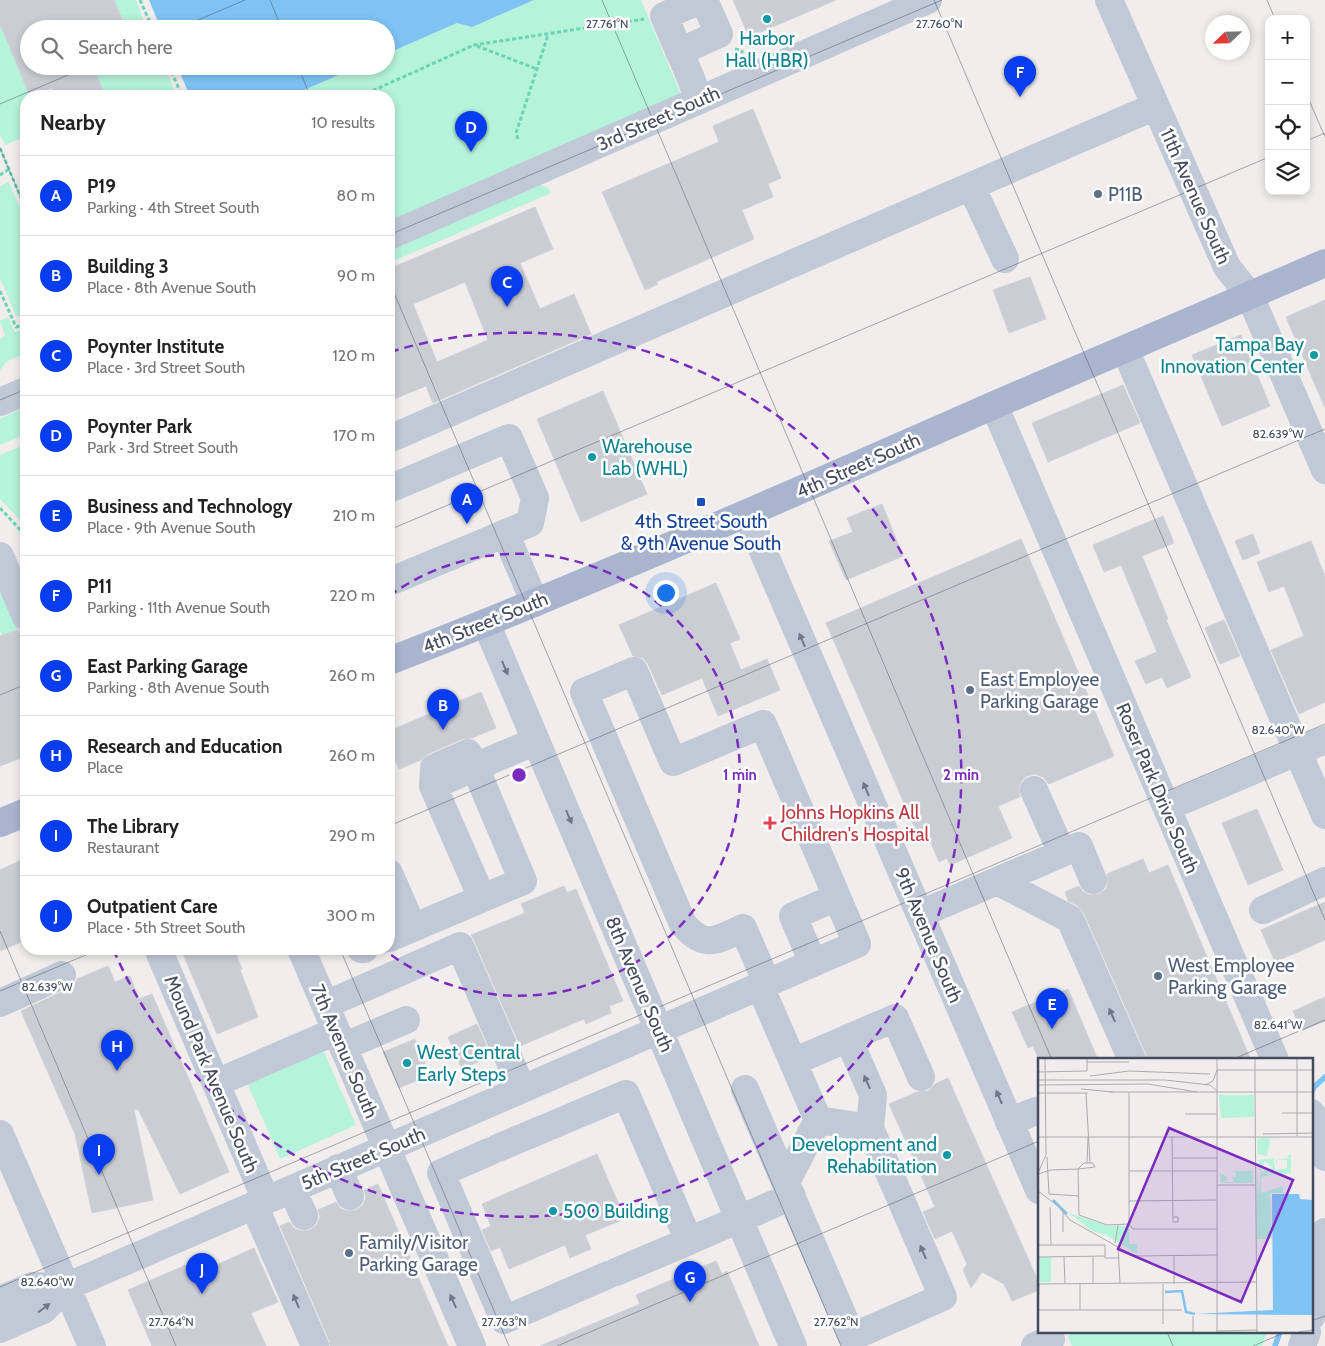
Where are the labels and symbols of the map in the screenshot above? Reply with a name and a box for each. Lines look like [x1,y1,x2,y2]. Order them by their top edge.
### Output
marker: Harbor Hall (HBR) [761,13,773,25]
north arrow [1205,15,1250,60]
text: 27.761°N [586,16,628,31]
text: 27.760°N [915,16,963,31]
place label: Harbor Hall (HBR) [725,27,809,72]
pin: F [1004,56,1036,97]
street label: 3rd Street South [593,81,723,156]
pin: D [455,111,487,152]
street label: 11th Avenue South [1155,125,1236,268]
place label: P11B [1108,183,1143,206]
marker: P11B [1092,188,1104,200]
pin: C [491,266,523,307]
place label: Tampa Bay Innovation Center [1160,333,1304,378]
marker: Tampa Bay Innovation Center [1308,349,1320,361]
text: 82.639°W [1252,426,1304,441]
street label: 4th Street South [793,428,924,503]
place label: Warehouse Lab (WHL) [602,435,692,480]
marker: Warehouse Lab (WHL) [586,451,598,463]
pin: A [451,483,483,524]
marker: 4th Street South & 9th Avenue South [695,496,707,508]
place label: 4th Street South & 9th Avenue South [621,510,781,555]
your location [653,580,679,606]
street label: 4th Street South [419,587,551,658]
one-way arrow [797,633,805,647]
one-way arrow [502,661,510,675]
place label: East Employee Parking Garage [980,668,1100,713]
marker: East Employee Parking Garage [964,684,976,696]
pin: B [427,689,459,730]
street label: Roser Park Drive South [1111,699,1204,877]
text: 82.640°W [1251,722,1305,737]
centre of rings [510,766,528,784]
text: 1 min [723,766,757,784]
text: 2 min [943,766,979,784]
one-way arrow [861,782,869,796]
place label: Johns Hopkins All Children's Hospital [780,801,930,846]
one-way arrow [565,810,573,824]
marker: Johns Hopkins All Children's Hospital [763,816,777,830]
street label: 9th Avenue South [890,864,967,1006]
street label: 8th Avenue South [601,913,678,1056]
place label: West Employee Parking Garage [1168,954,1295,999]
marker: West Employee Parking Garage [1152,970,1164,982]
street label: Mound Park Avenue South [159,972,264,1176]
text: 82.639°W [21,979,73,994]
street label: 7th Avenue South [306,981,383,1122]
pin: E [1036,988,1068,1029]
one-way arrow [1108,1008,1116,1022]
text: 82.641°W [1254,1017,1303,1032]
pin: H [101,1030,133,1071]
place label: West Central Early Steps [417,1041,521,1086]
marker: West Central Early Steps [401,1057,413,1069]
inset map [1038,1058,1312,1334]
one-way arrow [862,1075,870,1089]
one-way arrow [994,1090,1002,1104]
street label: 5th Street South [298,1122,429,1195]
place label: Development and Rehabilitation [791,1133,937,1178]
pin: I [83,1134,115,1175]
marker: Development and Rehabilitation [941,1149,953,1161]
place label: 500 Building [563,1200,669,1223]
marker: 500 Building [547,1205,559,1217]
place label: Family/Visitor Parking Garage [359,1231,478,1276]
one-way arrow [919,1245,927,1259]
marker: Family/Visitor Parking Garage [343,1247,355,1259]
pin: J [186,1253,218,1294]
pin: G [674,1261,706,1302]
text: 82.640°W [20,1274,74,1289]
one-way arrow [291,1294,299,1308]
one-way arrow [448,1294,456,1308]
one-way arrow [37,1303,51,1313]
text: 27.764°N [148,1314,194,1329]
text: 27.763°N [481,1314,527,1329]
text: 27.762°N [813,1314,859,1329]

